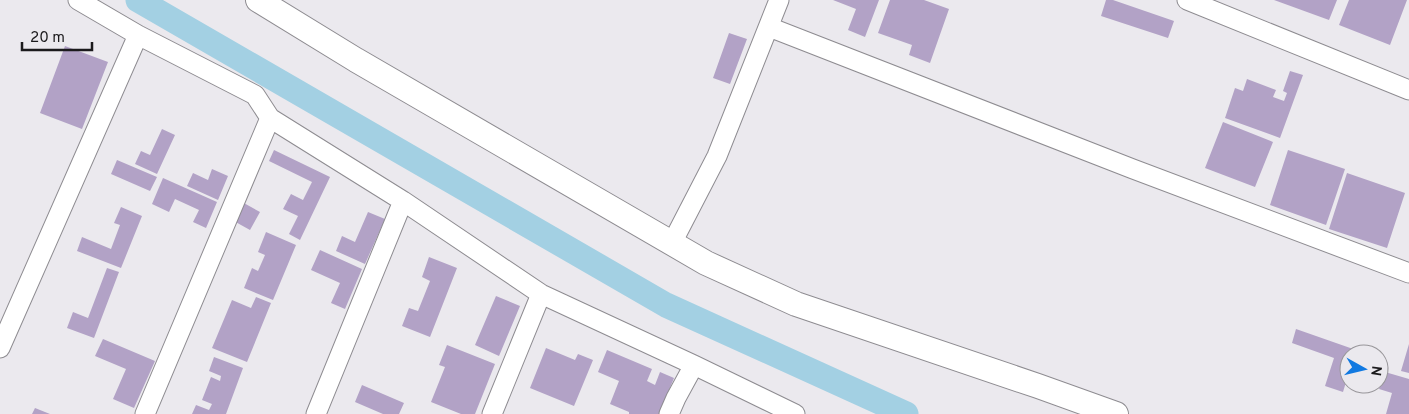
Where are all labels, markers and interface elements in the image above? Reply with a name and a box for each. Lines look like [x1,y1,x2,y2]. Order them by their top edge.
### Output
scale bar [22,20,92,52]
text: 20 m [30,29,65,48]
north arrow [1339,344,1389,394]
text: N [1366,364,1385,377]

